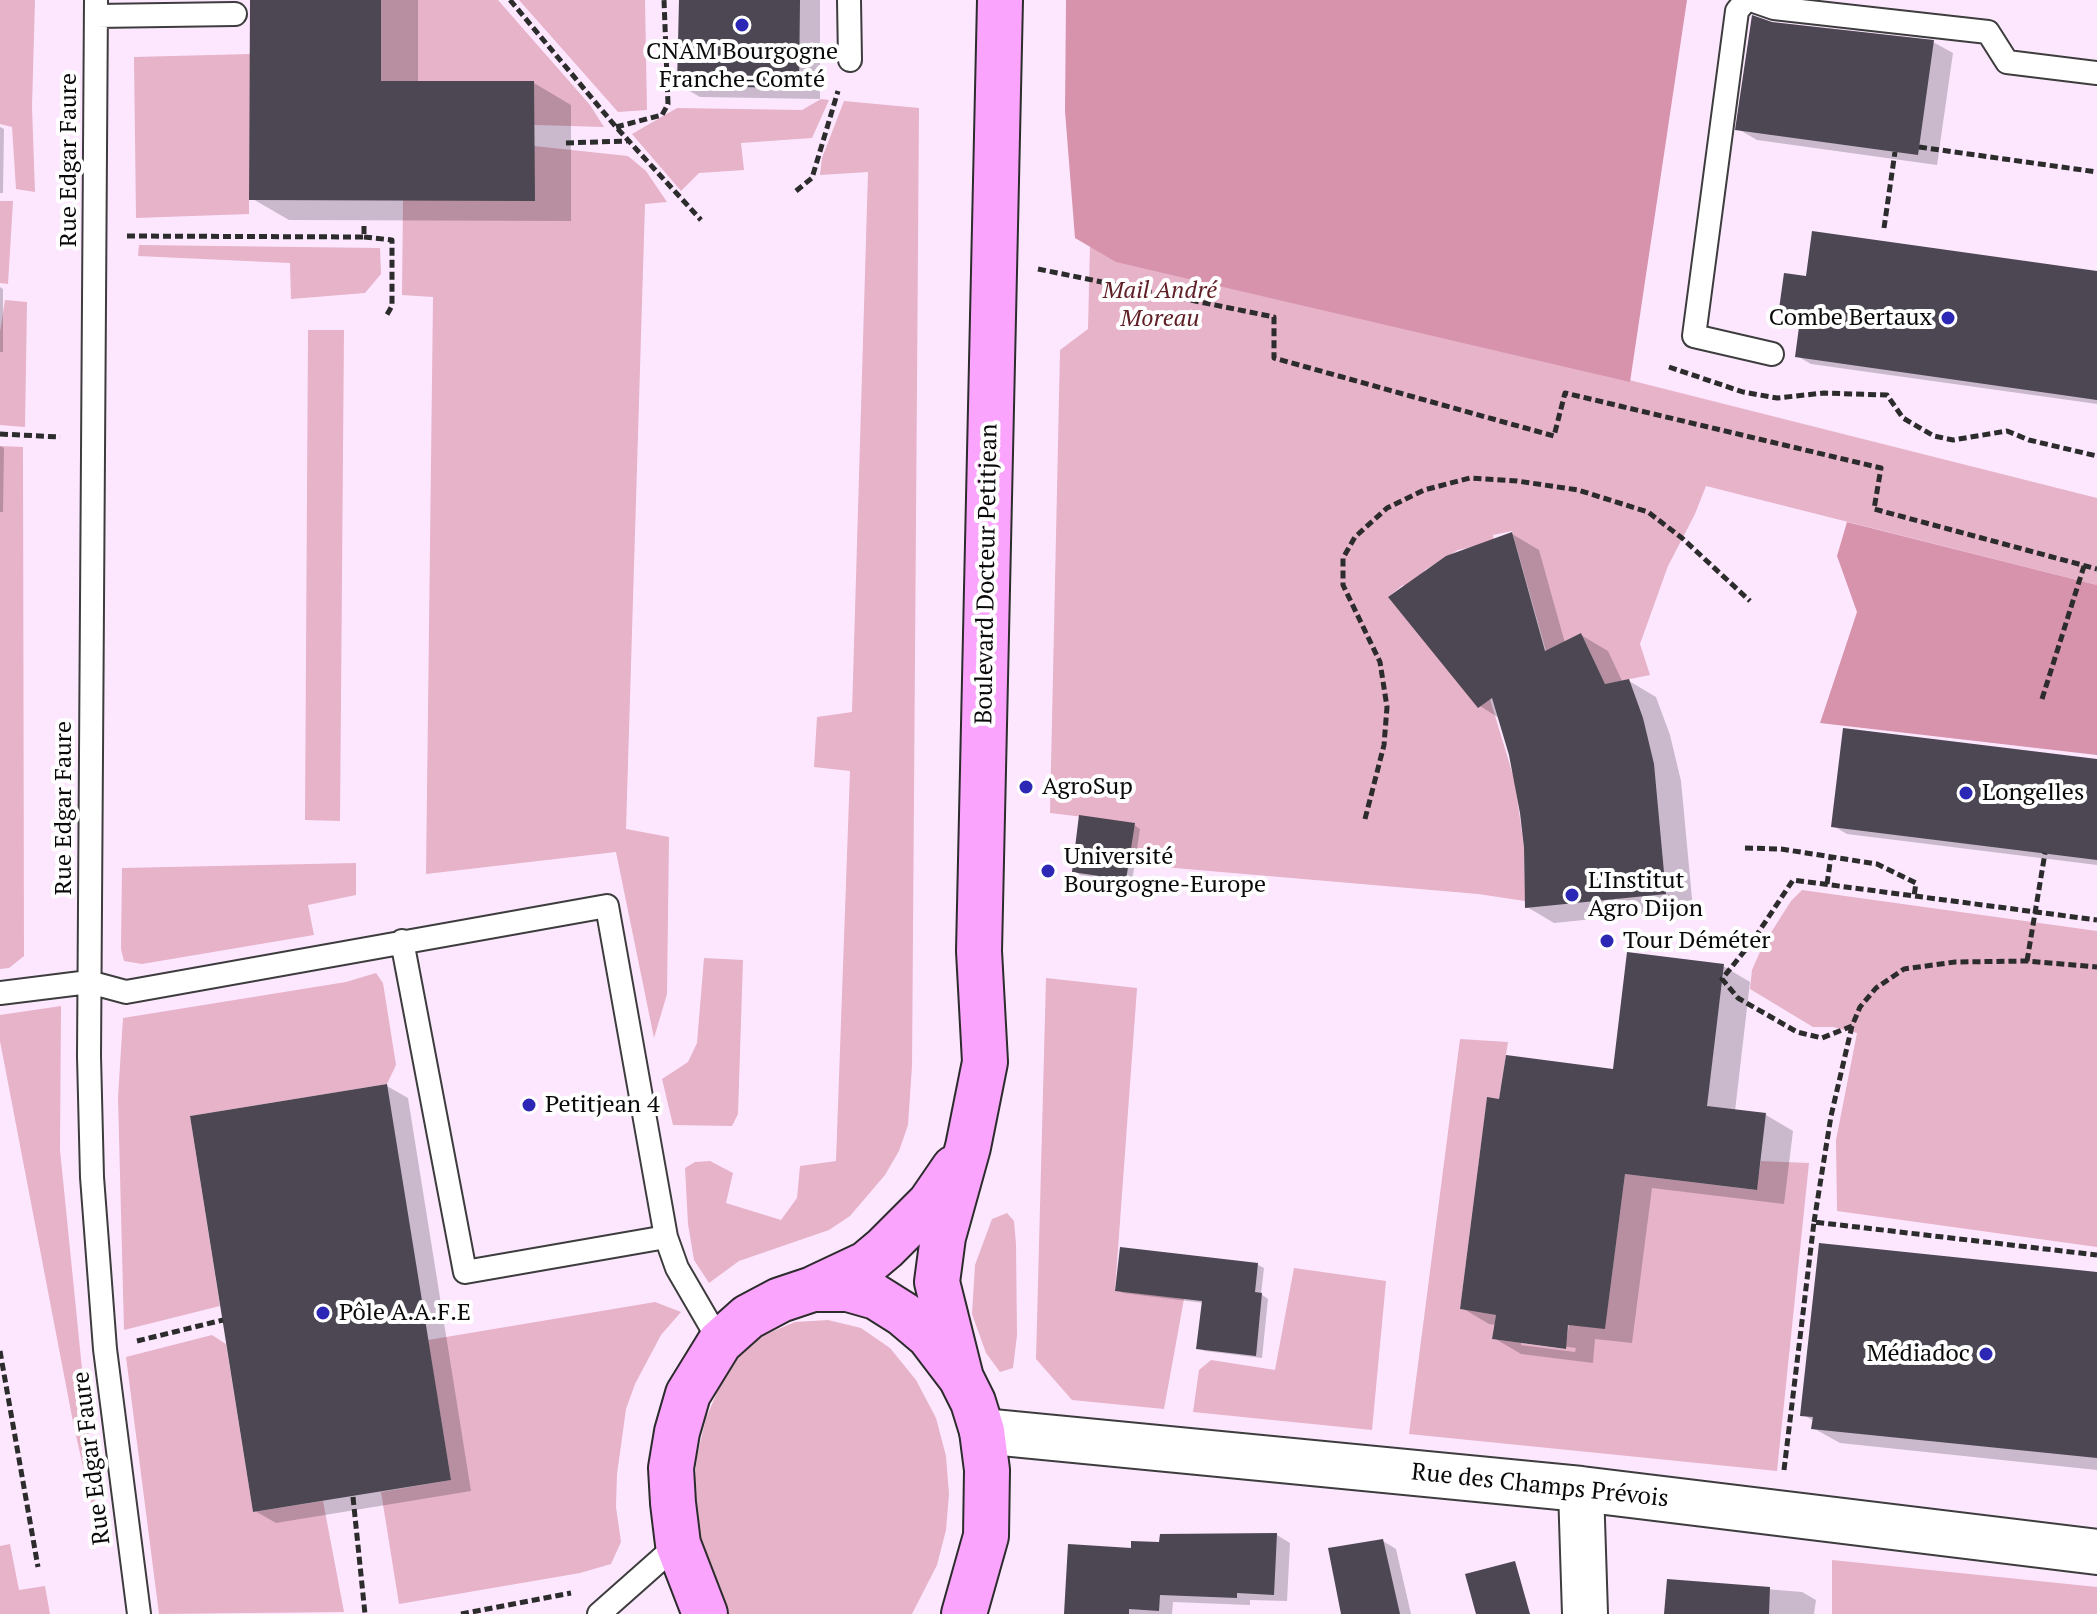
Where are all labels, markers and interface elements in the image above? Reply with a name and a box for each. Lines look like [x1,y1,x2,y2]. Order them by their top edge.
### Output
marker: CNAM Bourgogne Franche-Comté [733,16,751,34]
place label: CNAM Bourgogne Franche-Comté [646,38,838,94]
street label: Rue Edgar Faure [55,73,83,247]
park label: Mail André Moreau [1103,277,1217,333]
place label: Combe Bertaux [1769,304,1932,332]
marker: Combe Bertaux [1939,309,1957,327]
street label: Boulevard Docteur Petitjean [970,423,1004,725]
street label: Rue Edgar Faure [50,721,78,895]
place label: AgroSup [1042,773,1133,801]
marker: AgroSup [1017,778,1035,796]
place label: Longelles [1982,779,2084,807]
marker: Longelles [1957,784,1975,802]
place label: Université Bourgogne-Europe [1064,843,1266,899]
marker: Université Bourgogne-Europe [1039,862,1057,880]
place label: L'Institut Agro Dijon [1588,867,1703,923]
marker: L'Institut Agro Dijon [1563,886,1581,904]
place label: Tour Déméter [1623,927,1770,955]
marker: Tour Déméter [1598,932,1616,950]
place label: Petitjean 4 [545,1091,660,1119]
marker: Petitjean 4 [520,1096,538,1114]
place label: Pôle A.A.F.E [339,1299,471,1327]
marker: Pôle A.A.F.E [314,1304,332,1322]
place label: Médiadoc [1867,1340,1970,1368]
marker: Médiadoc [1977,1345,1995,1363]
street label: Rue Edgar Faure [67,1370,117,1546]
street label: Rue des Champs Prévois [1410,1458,1670,1514]

